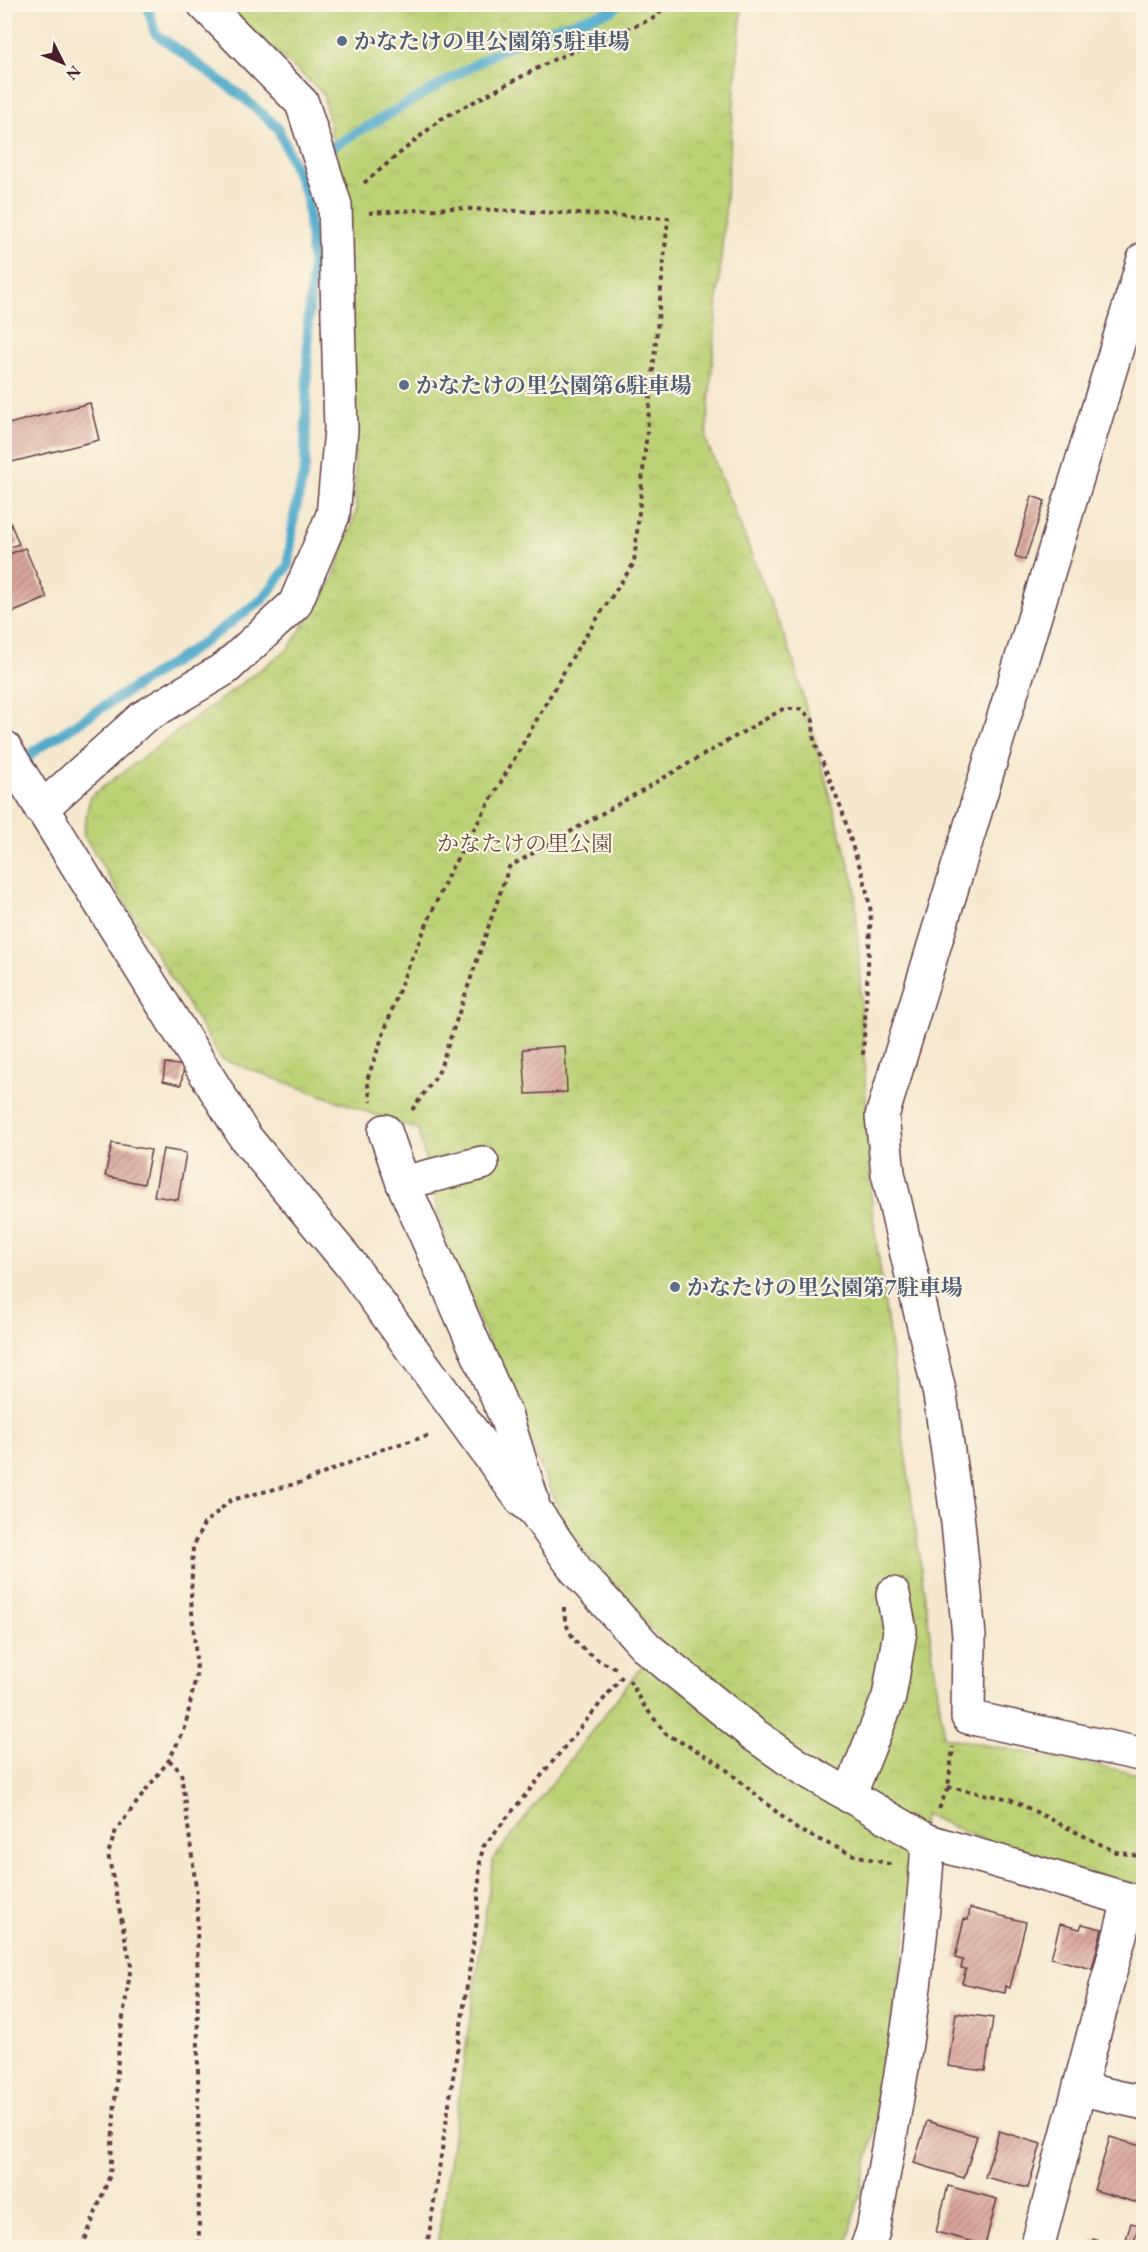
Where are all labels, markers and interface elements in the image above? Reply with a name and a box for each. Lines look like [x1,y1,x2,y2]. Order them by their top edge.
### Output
place label: かなたけの里公園第5駐車場 [354,27,630,56]
north arrow [33,33,93,93]
marker: かなたけの里公園第5駐車場 [335,34,349,48]
text: N [61,61,86,85]
place label: かなたけの里公園第6駐車場 [416,371,692,400]
marker: かなたけの里公園第6駐車場 [397,378,411,392]
park label: かなたけの里公園 [437,829,613,858]
place label: かなたけの里公園第7駐車場 [687,1273,963,1302]
marker: かなたけの里公園第7駐車場 [668,1280,682,1294]

